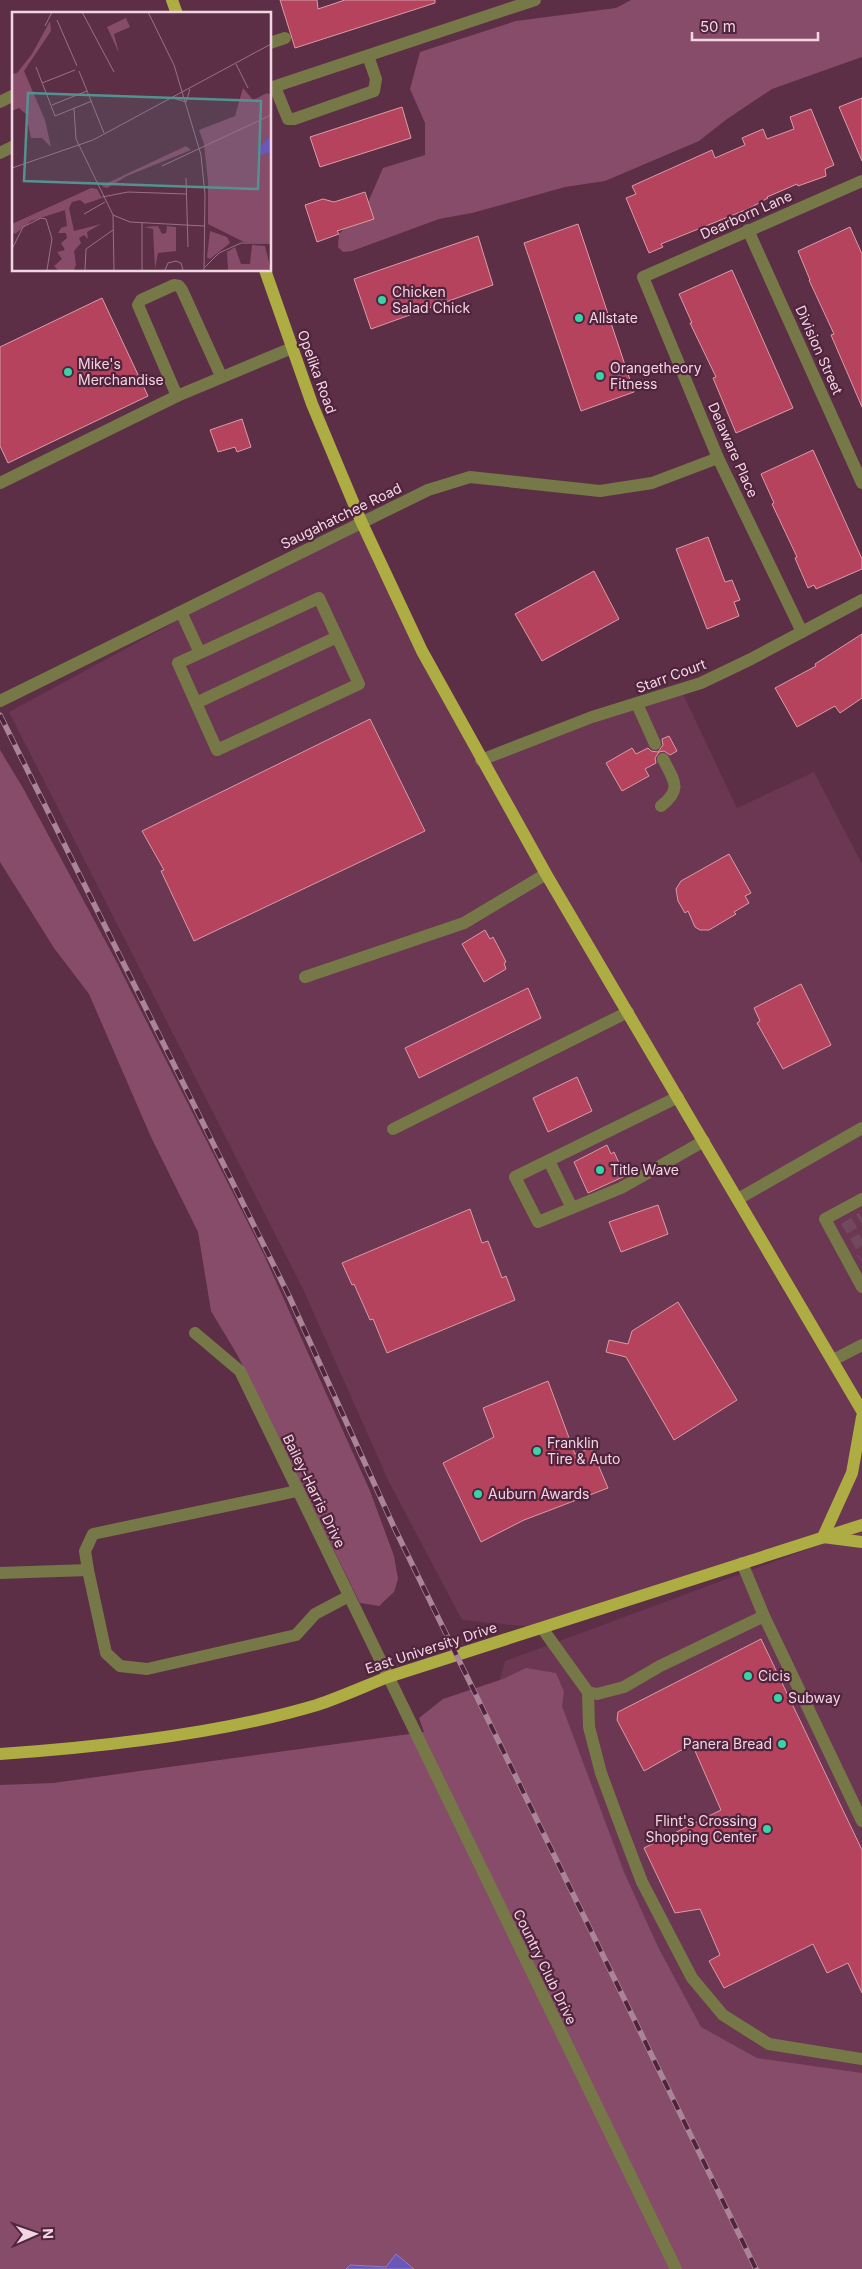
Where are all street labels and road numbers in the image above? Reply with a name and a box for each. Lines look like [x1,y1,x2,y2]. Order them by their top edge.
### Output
street label: Dearborn Lane [697,187,794,242]
street label: Division Street [792,303,847,397]
street label: Opelika Road [295,328,340,416]
street label: Delaware Place [705,400,762,500]
street label: Saugahatchee Road [278,479,404,552]
street label: Starr Court [634,655,708,696]
street label: Bailey-Harris Drive [280,1431,349,1550]
street label: East University Drive [363,1618,499,1677]
street label: Country Club Drive [510,1906,581,2027]

